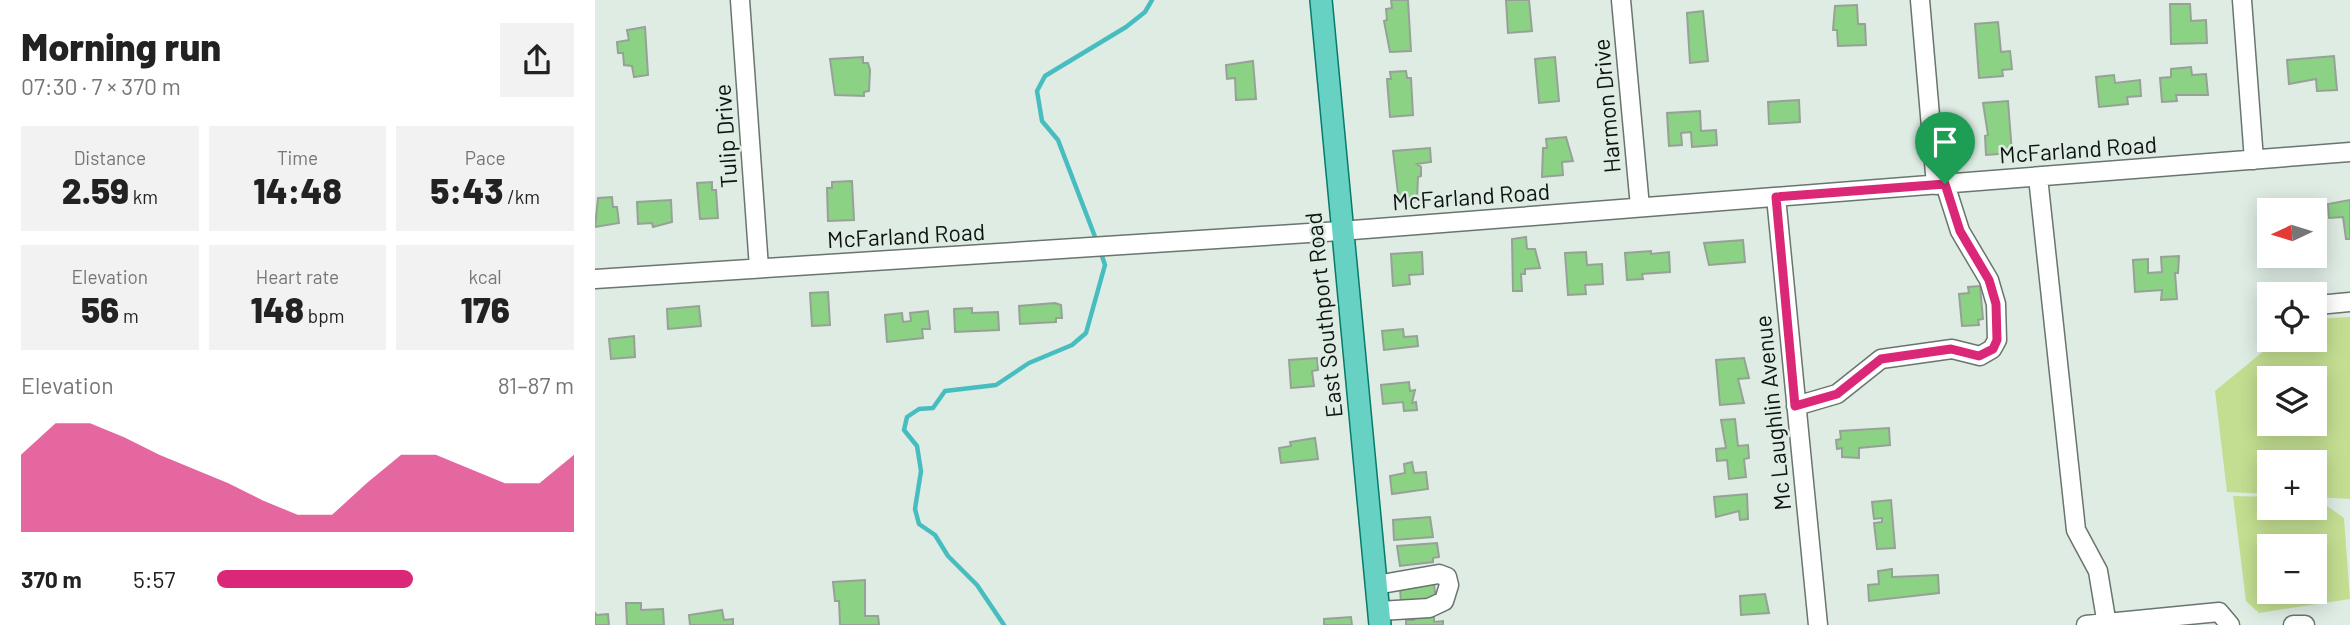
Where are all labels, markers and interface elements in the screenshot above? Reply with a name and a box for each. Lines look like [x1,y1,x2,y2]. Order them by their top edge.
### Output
text: Morning run [21,23,221,69]
button: share [500,23,574,97]
street label: Harmon Drive [1586,38,1626,174]
text: 07:30 · 7 × 370 m [21,72,181,100]
street label: Tulip Drive [707,83,743,189]
pin [1915,112,1975,184]
icon: arrive [1926,123,1964,161]
street label: McFarland Road [1998,130,2158,168]
text: Distance [74,146,146,169]
text: Time [277,146,318,169]
text: Pace [465,146,506,169]
text: 2.59 [62,169,129,211]
text: 14:48 [253,169,342,211]
text: 5:43 [430,169,503,211]
street label: McFarland Road [1391,177,1551,215]
text: km [129,185,158,208]
text: /km [503,185,540,208]
north arrow [2257,198,2327,268]
map controls [2257,198,2327,604]
street label: East Southport Road [1298,211,1348,419]
street label: McFarland Road [826,217,986,253]
text: Elevation [72,265,148,288]
text: Heart rate [256,265,339,288]
text: kcal [469,265,502,288]
button: locate [2257,282,2327,352]
text: 56 [81,288,119,330]
text: 148 [251,288,304,330]
text: 176 [461,288,510,330]
text: m [119,304,139,327]
text: bpm [304,304,344,327]
street label: Mc Laughlin Avenue [1748,314,1796,512]
button: layers [2257,366,2327,436]
text: Elevation [21,371,114,399]
text: 81–87 m [498,371,574,399]
button: + [2257,450,2327,520]
button: − [2257,534,2327,604]
text: 370 m [21,565,82,593]
text: 5:57 [133,565,175,593]

